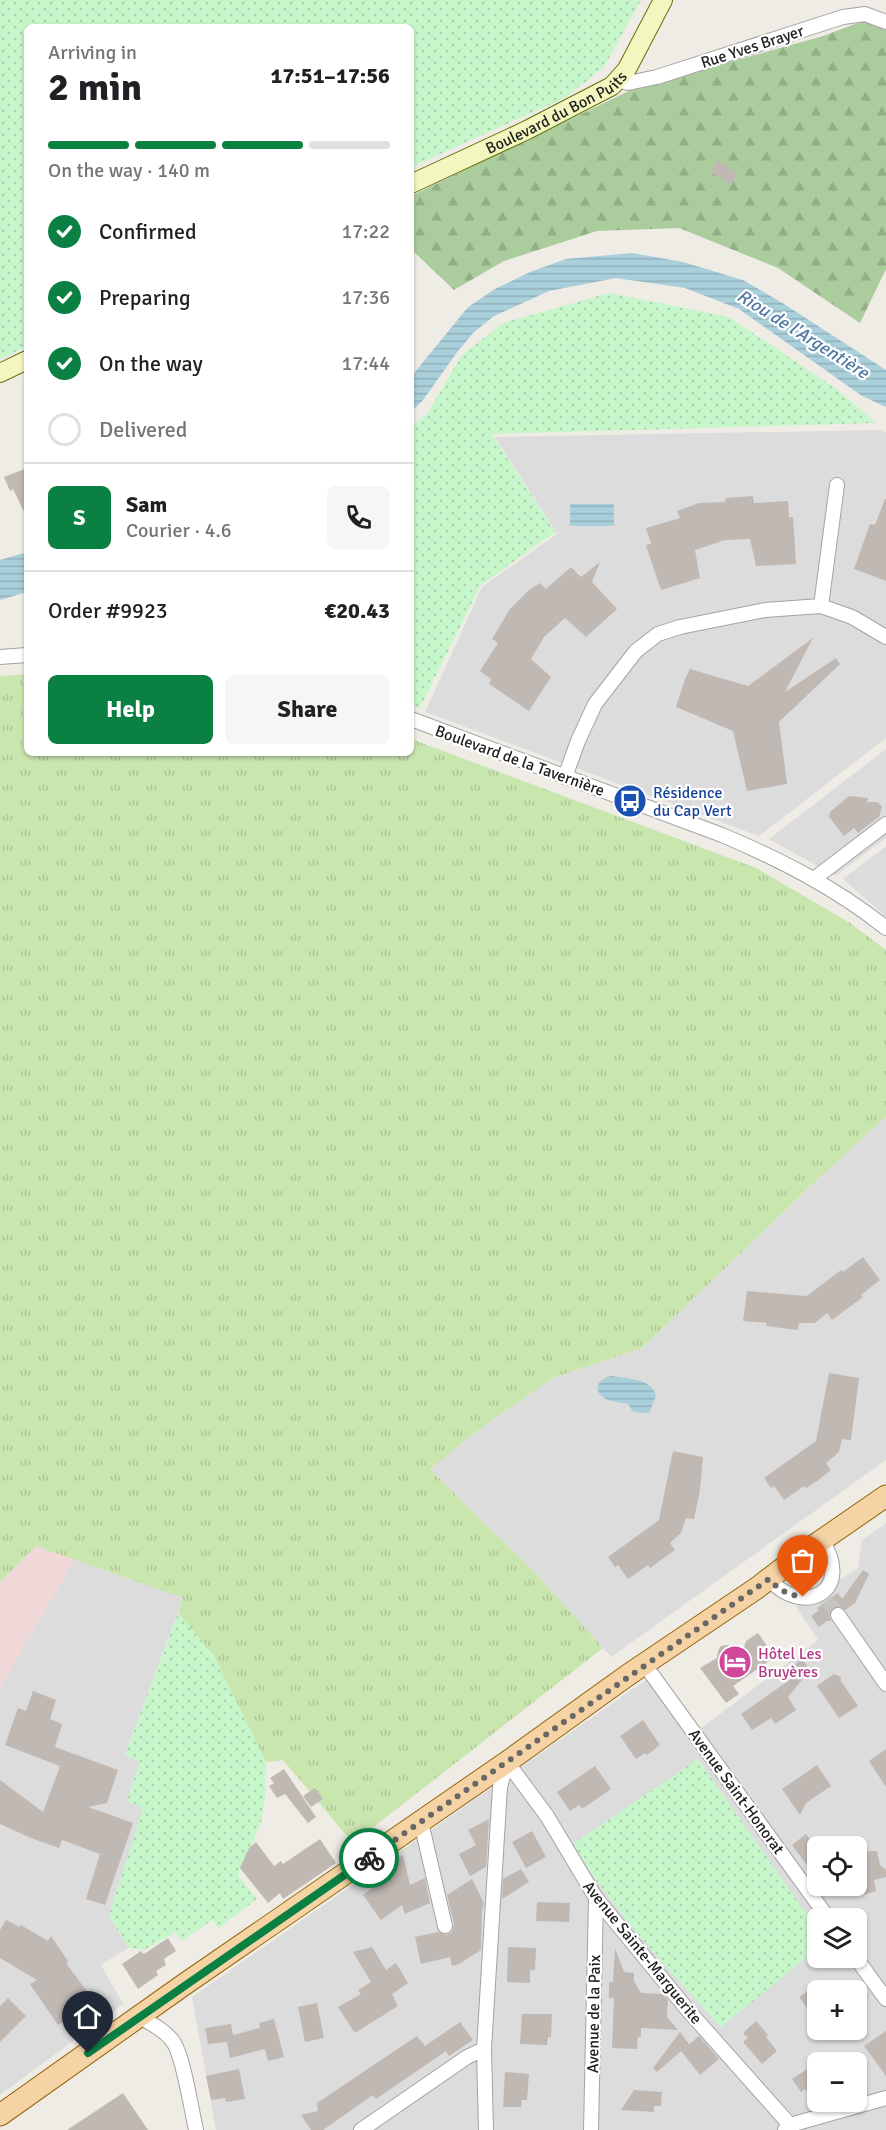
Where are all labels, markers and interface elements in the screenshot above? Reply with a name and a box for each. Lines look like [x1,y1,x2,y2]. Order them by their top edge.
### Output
street label: Rue Yves Brayer [698,21,806,73]
text: Arriving in [48,40,137,65]
text: 17:51–17:56 [271,62,390,89]
text: 2 min [48,63,142,111]
street label: Boulevard du Bon Puits [483,67,632,159]
text: On the way · 140 m [48,158,210,183]
icon: check [48,215,81,248]
text: Confirmed [99,218,197,245]
text: 17:22 [341,219,390,244]
icon: check [48,281,81,314]
text: Preparing [99,284,191,311]
text: 17:36 [341,285,390,310]
water label: Riou de l'Argentière [733,285,874,384]
icon: check [48,347,81,380]
text: On the way [99,350,203,377]
text: 17:44 [341,351,390,376]
text: Delivered [99,416,187,443]
button: phone [327,486,390,549]
text: Sam [126,491,167,518]
text: S [73,504,86,531]
text: Courier · 4.6 [126,518,232,543]
text: Order #9923 [48,597,168,624]
text: €20.43 [324,597,390,624]
button: Help [48,675,213,744]
button: Share [225,675,390,744]
street label: Boulevard de la Tavernière [432,721,607,801]
bus stop icon: Résidence du Cap Vert [612,783,648,819]
place label: Résidence du Cap Vert [653,783,732,821]
pin [777,1535,828,1597]
icon: bag [786,1544,819,1577]
hotel icon: Hôtel Les Bruyères [717,1644,753,1680]
place label: Hôtel Les Bruyères [758,1644,822,1682]
street label: Avenue Saint-Honorat [684,1725,789,1859]
courier [339,1828,399,1888]
map controls [807,1836,867,2112]
button: locate [807,1836,867,1896]
icon: bike [353,1842,386,1875]
street label: Avenue Sainte-Marguerite [578,1877,706,2028]
button: layers [807,1908,867,1968]
street label: Avenue de la Paix [583,1954,605,2073]
button: + [807,1980,867,2040]
pin [62,1991,113,2053]
icon: home [71,2000,104,2033]
button: − [807,2052,867,2112]

